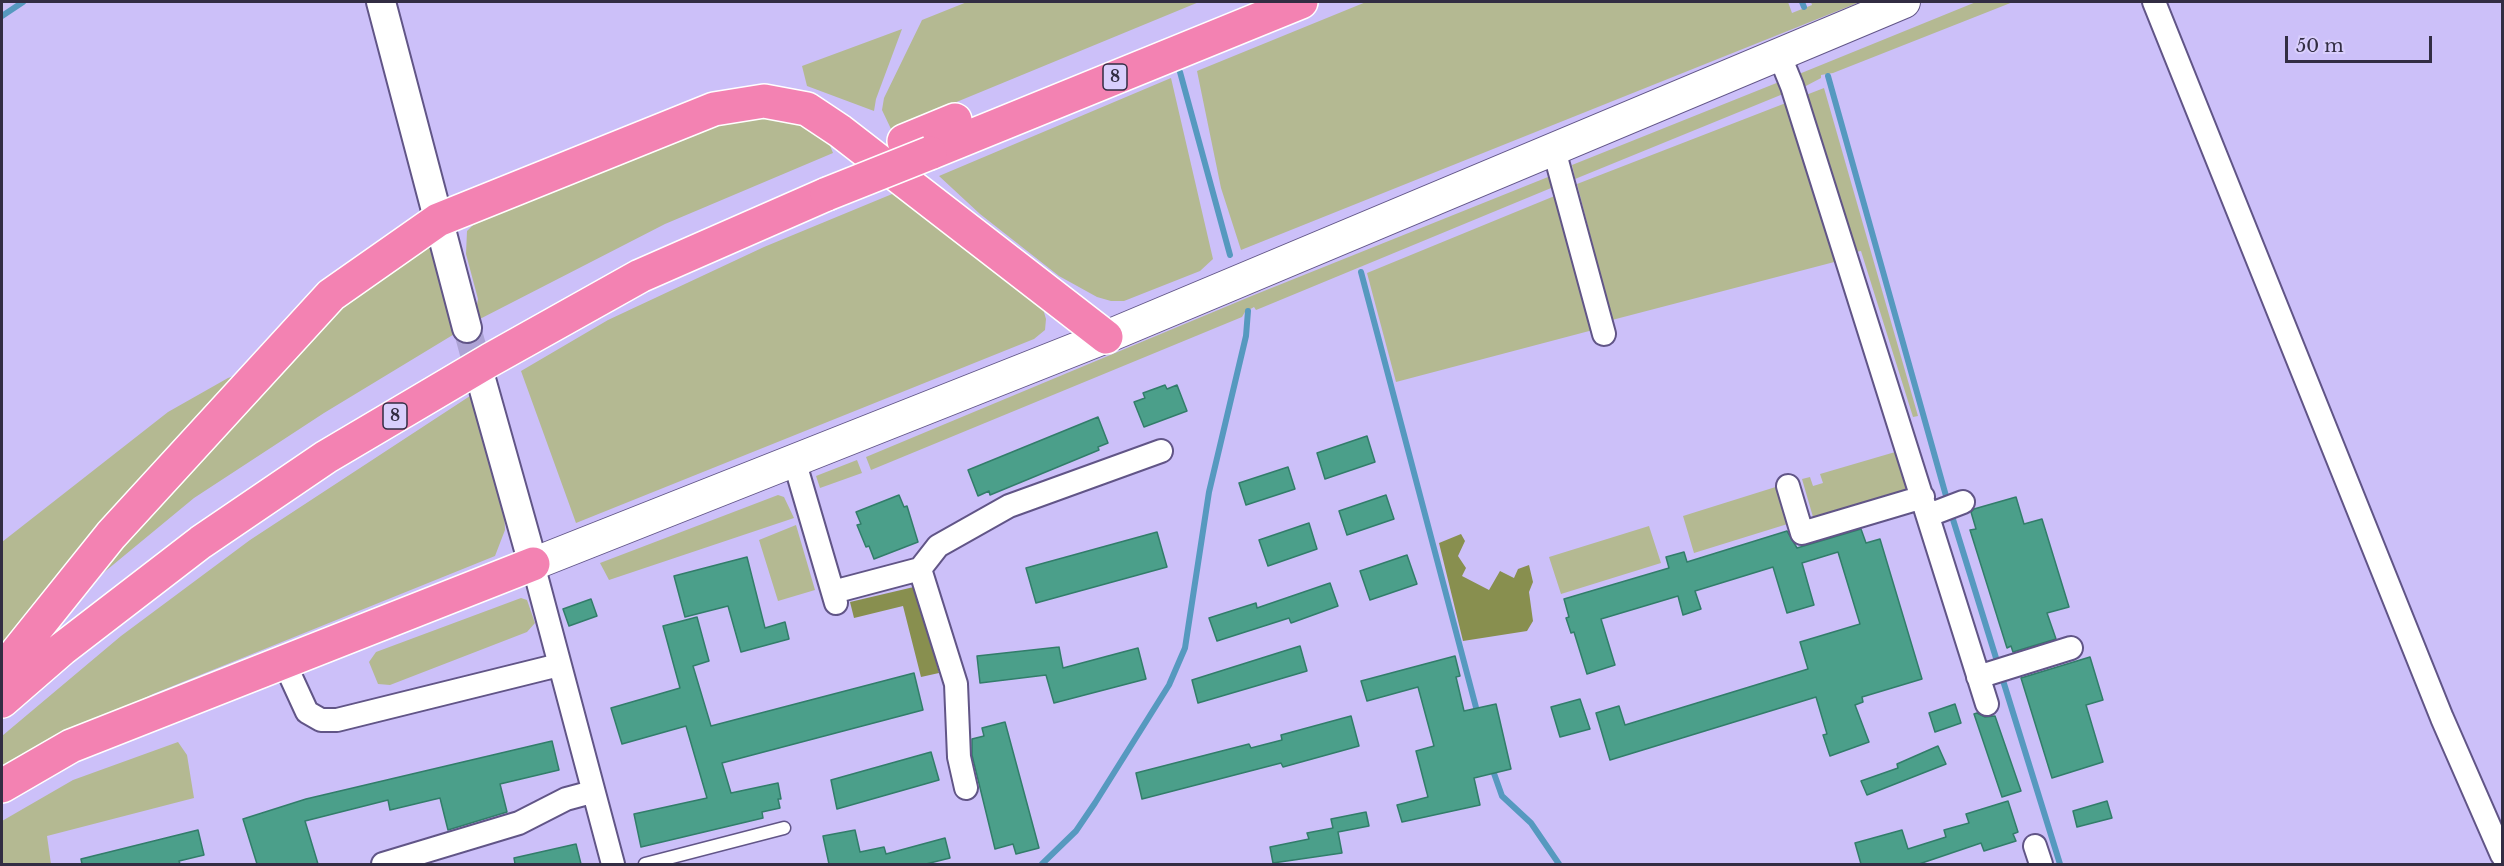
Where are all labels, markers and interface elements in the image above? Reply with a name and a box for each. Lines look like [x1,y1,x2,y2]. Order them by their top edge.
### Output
scale bar [2288,24,2435,62]
text: 50 m [2296,35,2344,57]
road number: 8 [1103,64,1127,90]
road number: 8 [383,403,407,429]

